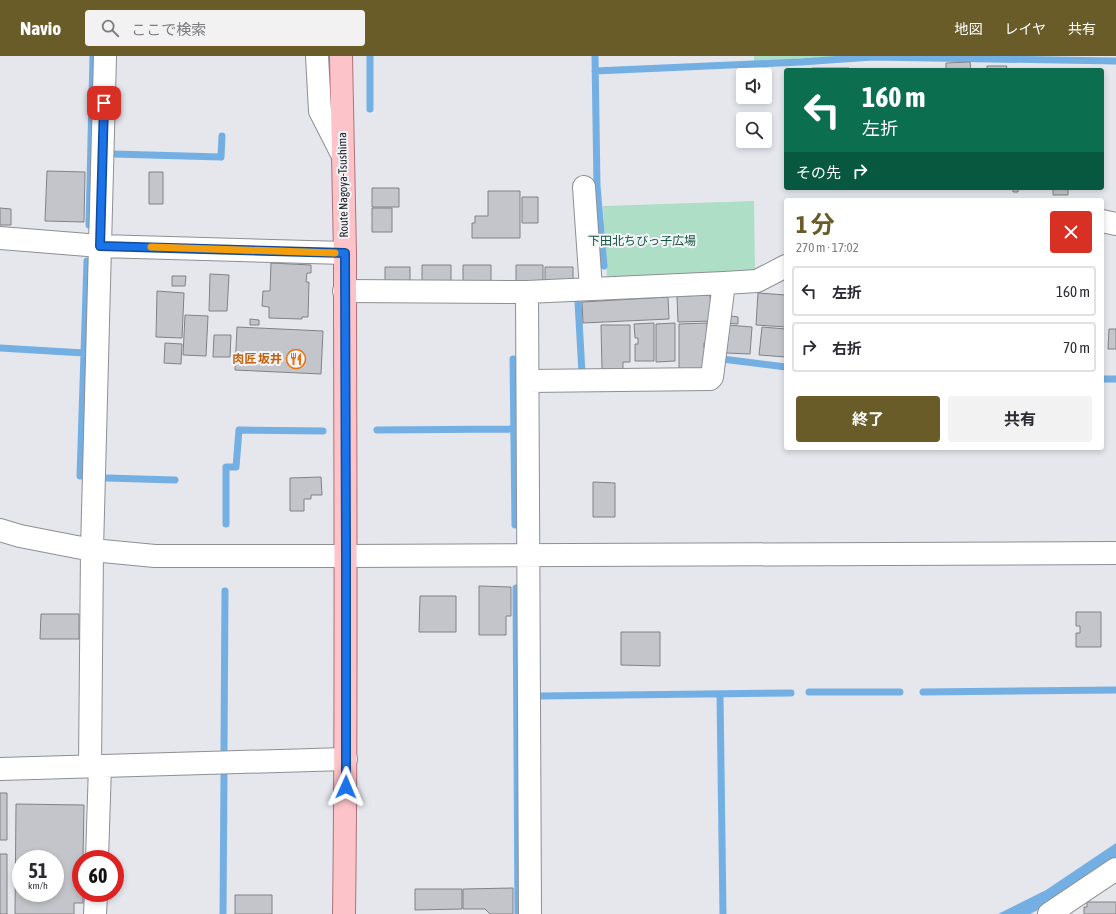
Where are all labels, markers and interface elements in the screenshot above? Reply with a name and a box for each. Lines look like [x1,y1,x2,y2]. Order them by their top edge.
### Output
search box [85,10,365,46]
text: Navio [20,17,61,39]
icon: search [99,17,121,39]
text: ここで検索 [131,21,206,38]
text: 地図 [954,21,982,37]
text: レイヤ [1004,21,1046,37]
text: 共有 [1068,21,1096,37]
map controls [736,68,772,148]
button: sound [736,68,772,104]
text: 160 m [862,81,925,113]
icon: left [796,84,848,136]
pin [87,86,121,120]
icon: arrive [93,92,115,114]
button: search [736,112,772,148]
text: 左折 [862,118,898,139]
street label: Route Nagoya-Tsushima [335,132,351,238]
icon: right [849,160,871,182]
text: その先 [796,164,841,181]
text: 1 分 [796,211,835,238]
button: close [1050,211,1092,253]
park label: 下田北ちびっ子広場 [588,234,696,248]
text: 270 m · 17:02 [796,240,859,255]
icon: left [798,280,820,302]
text: 160 m [1056,283,1090,300]
text: 左折 [832,284,862,301]
icon: right [798,336,820,358]
text: 70 m [1063,339,1090,356]
text: 右折 [832,340,862,357]
restaurant icon: 肉匠 坂井 [285,348,307,370]
place label: 肉匠 坂井 [232,352,282,366]
button: 終了 [796,396,940,442]
button: 共有 [948,396,1092,442]
position arrow [325,766,367,808]
speed limit sign: 60 [72,850,124,902]
text: 51 [29,859,47,882]
text: km/h [28,880,48,891]

